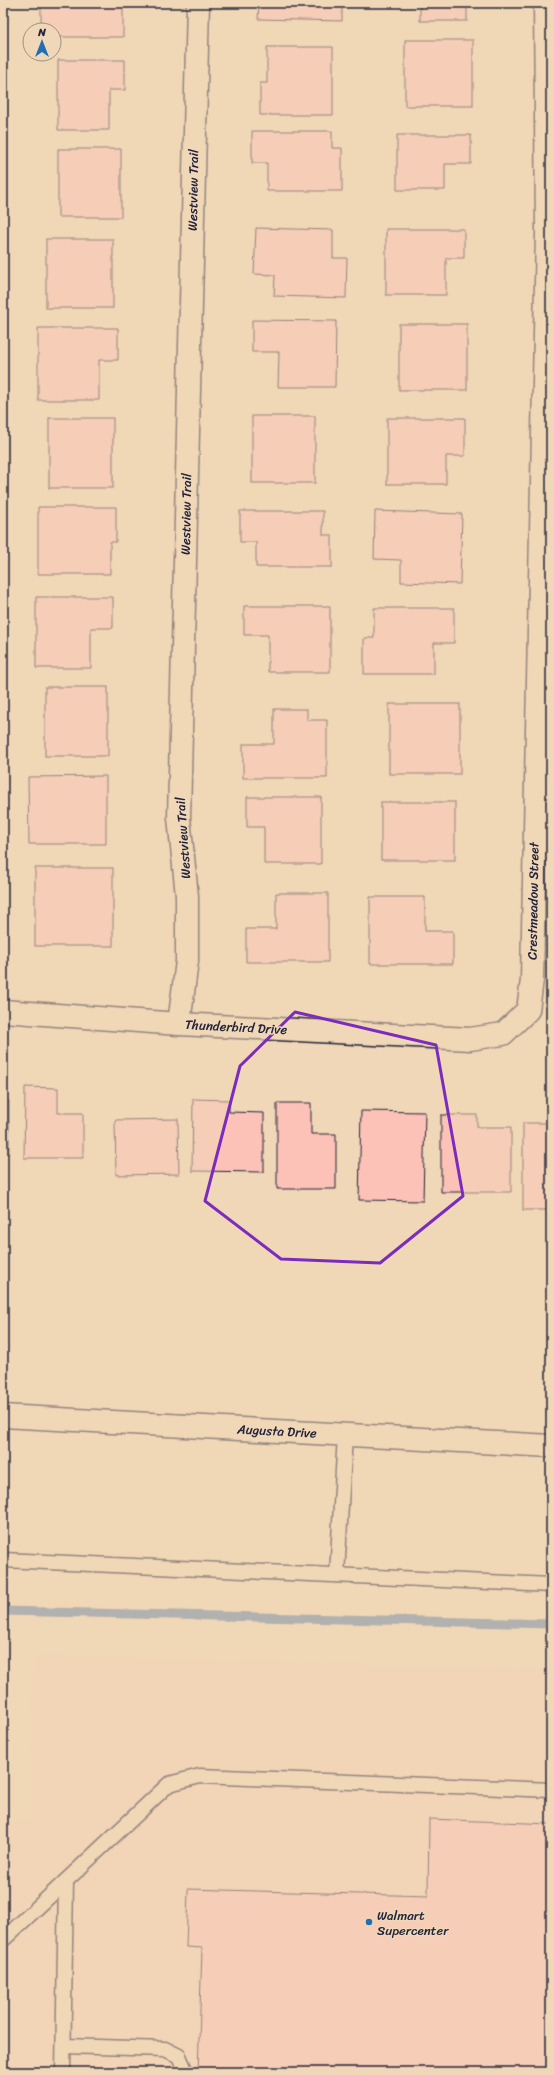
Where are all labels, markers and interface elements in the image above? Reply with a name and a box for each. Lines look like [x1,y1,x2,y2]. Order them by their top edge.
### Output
north arrow [22,22,62,62]
text: N [37,23,46,42]
street label: Westview Trail [181,149,205,231]
street label: Westview Trail [174,473,198,555]
street label: Westview Trail [169,796,197,880]
street label: Crestmeadow Street [520,841,546,960]
street label: Thunderbird Drive [184,1013,288,1041]
street label: Augusta Drive [236,1417,318,1445]
place label: Walmart Supercenter [377,1904,449,1942]
marker: Walmart Supercenter [364,1917,374,1927]

